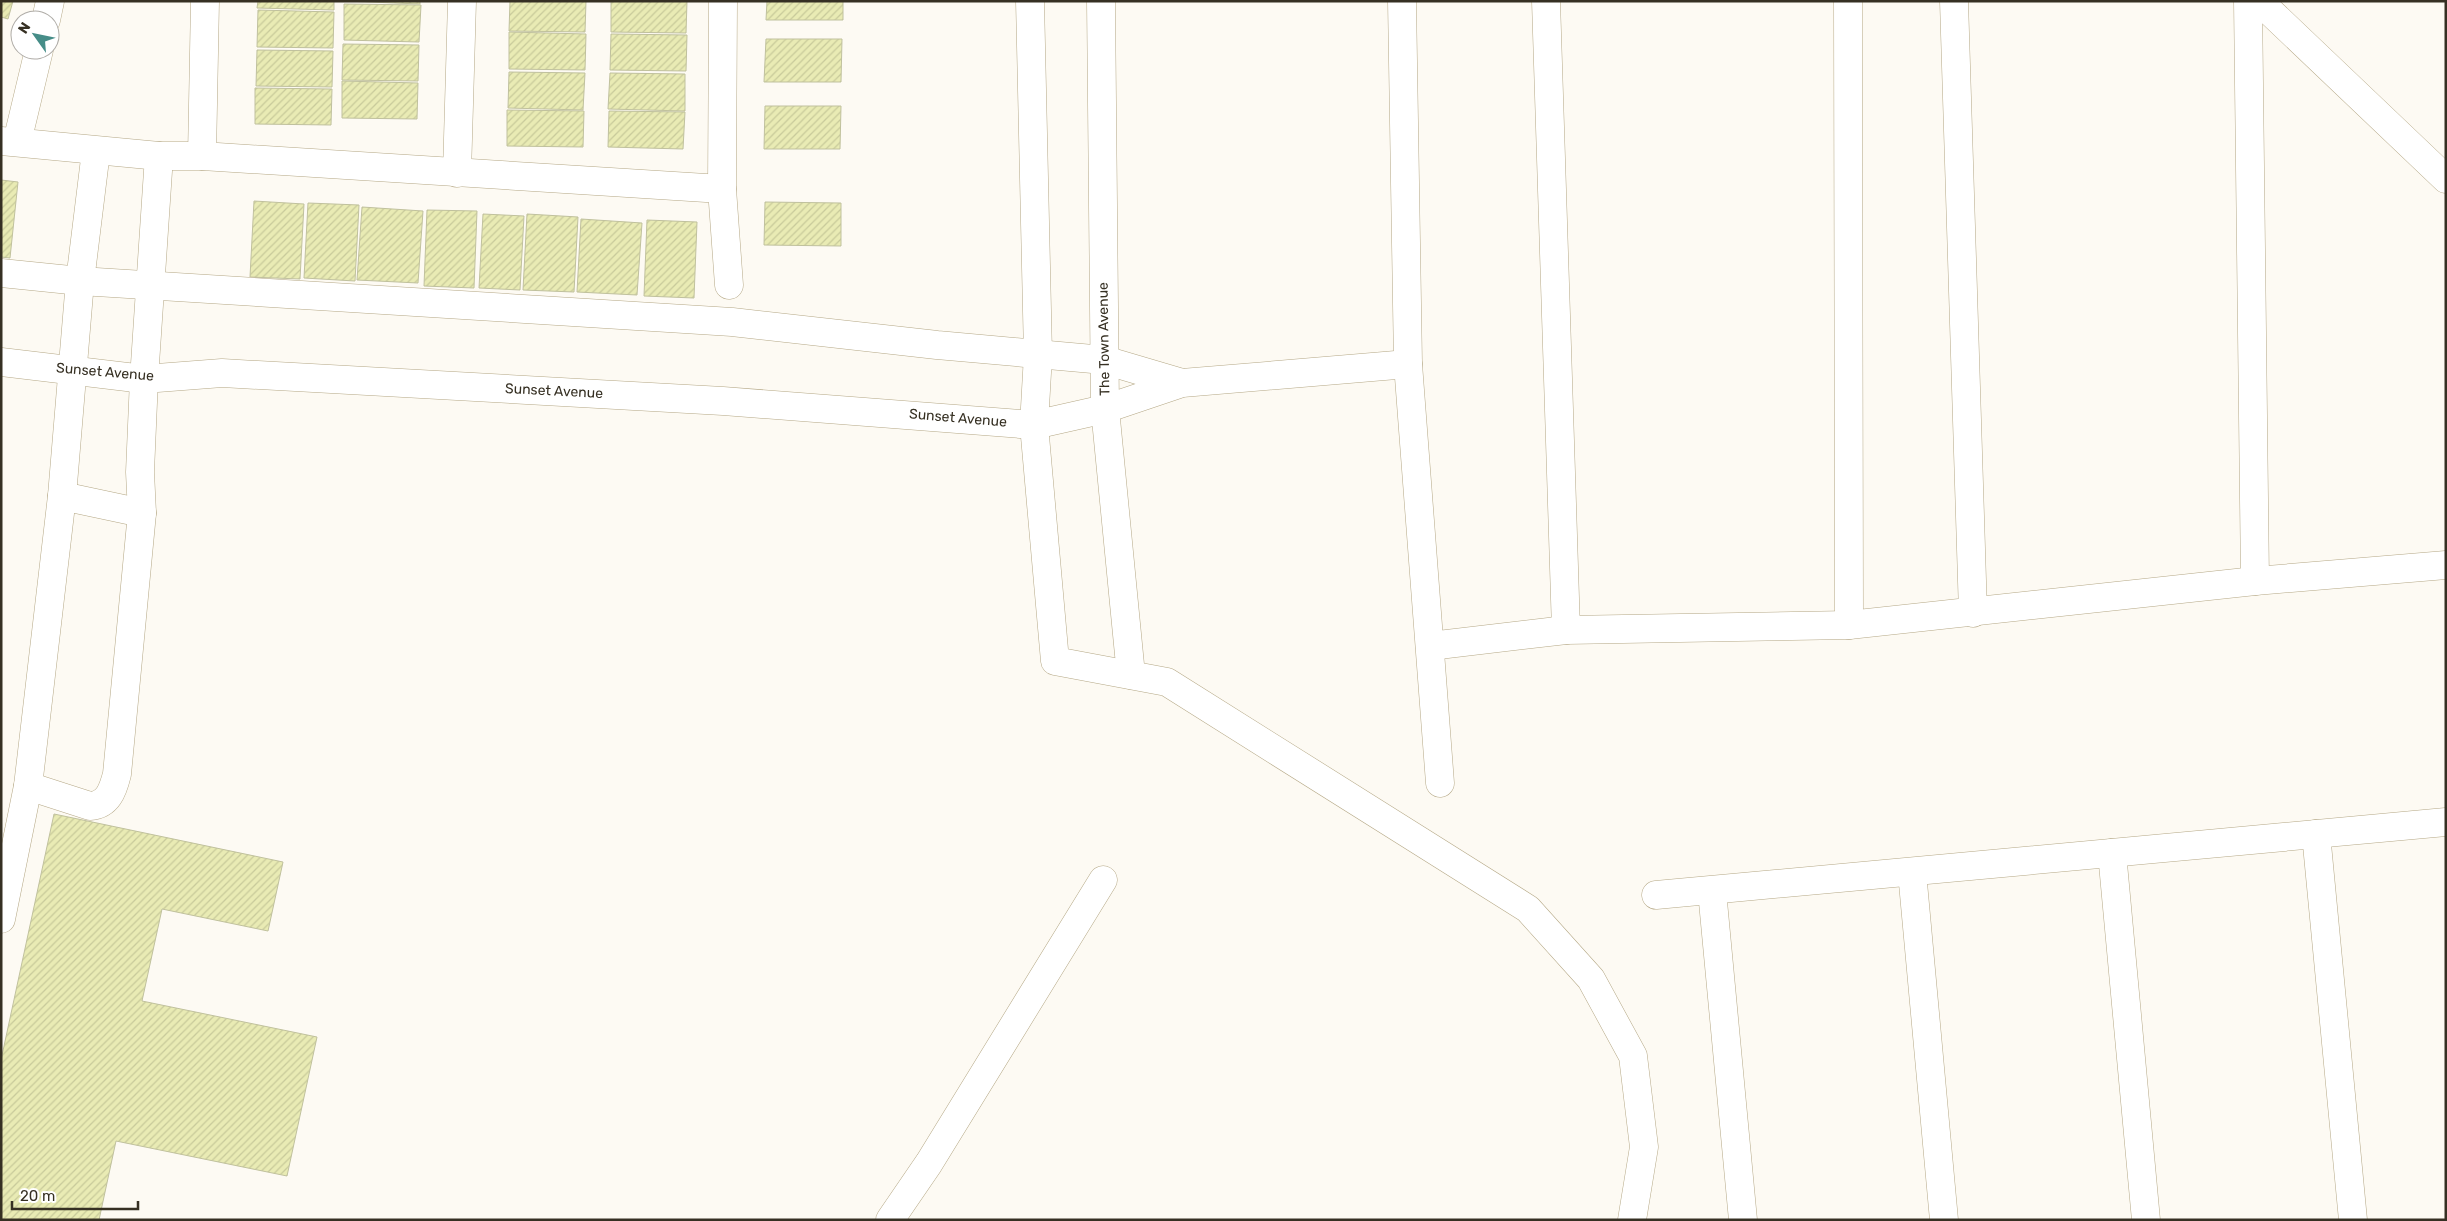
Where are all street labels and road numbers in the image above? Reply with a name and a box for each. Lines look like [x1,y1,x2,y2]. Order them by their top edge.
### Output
street label: The Town Avenue [1095,282,1113,396]
street label: Sunset Avenue [55,359,155,385]
street label: Sunset Avenue [505,380,604,402]
street label: Sunset Avenue [908,405,1008,431]

